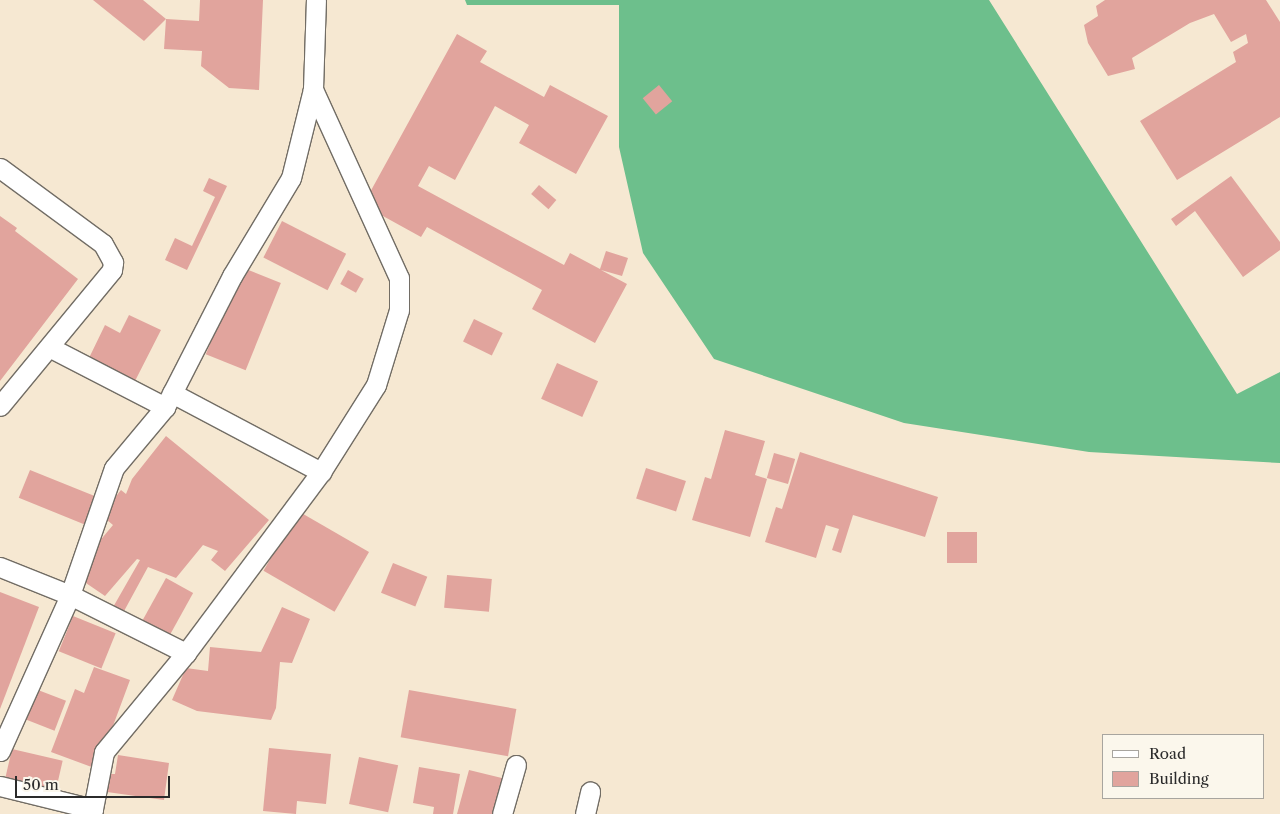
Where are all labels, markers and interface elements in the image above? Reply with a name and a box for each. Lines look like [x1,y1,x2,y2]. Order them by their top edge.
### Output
legend [1102,734,1265,799]
text: Road [1149,744,1186,763]
scale bar [18,766,172,798]
text: Building [1149,769,1209,788]
text: 50 m [23,775,59,794]

